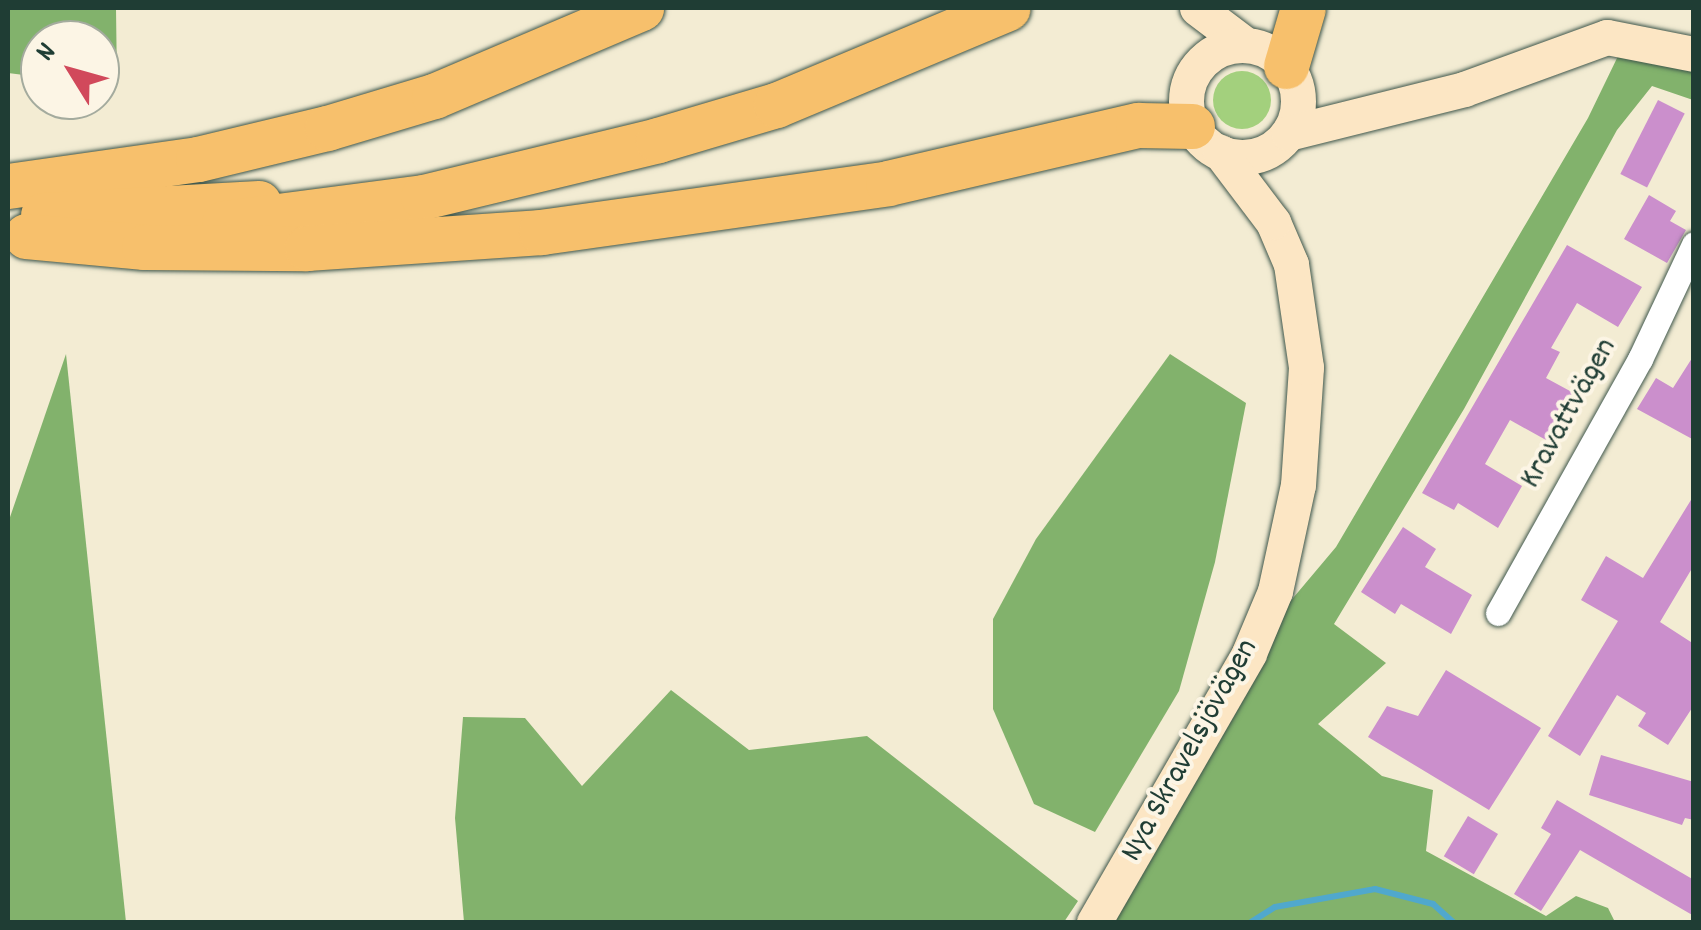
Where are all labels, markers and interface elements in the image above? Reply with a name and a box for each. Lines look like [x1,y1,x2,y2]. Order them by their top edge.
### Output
north arrow [20,20,120,120]
text: N [27,36,68,71]
street label: Kravattvägen [1513,332,1627,496]
street label: Nya Skravelsjövägen [1114,633,1268,869]

